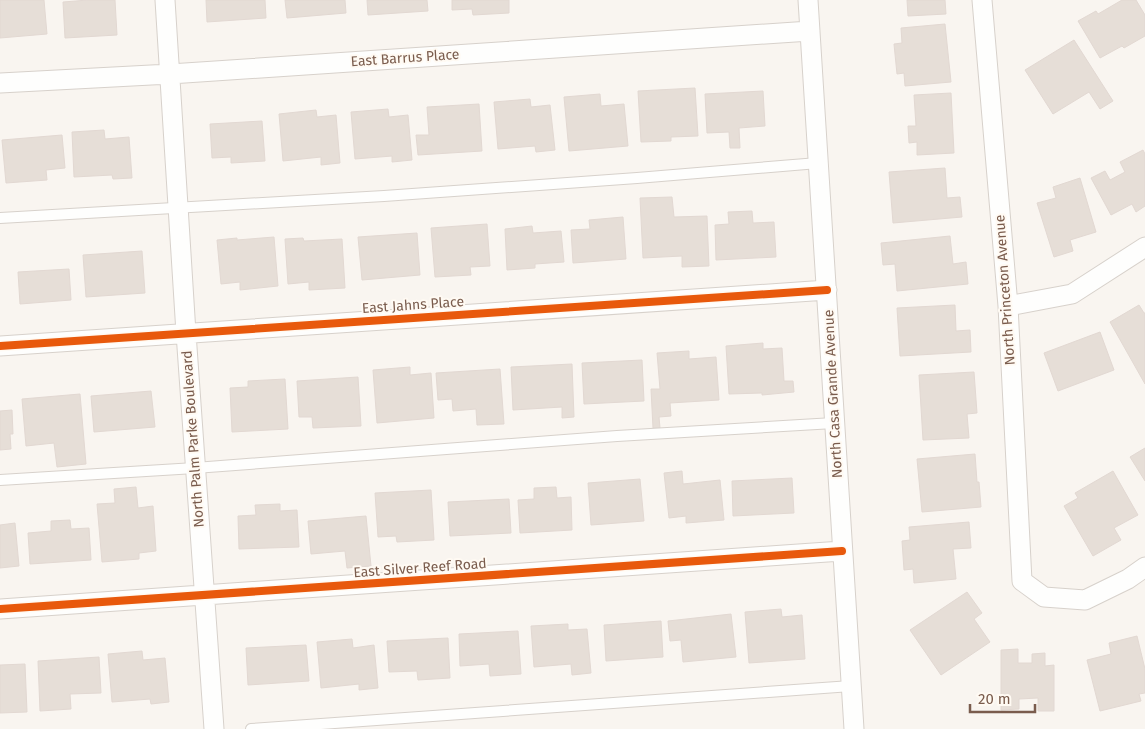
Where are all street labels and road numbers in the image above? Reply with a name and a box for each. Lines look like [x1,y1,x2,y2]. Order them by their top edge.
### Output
street label: East Barrus Place [350,46,460,70]
street label: North Princeton Avenue [991,214,1019,366]
street label: East Jahns Place [361,293,465,317]
street label: North Casa Grande Avenue [820,309,846,479]
street label: North Palm Parke Boulevard [178,350,208,528]
street label: East Silver Reef Road [353,555,487,581]

